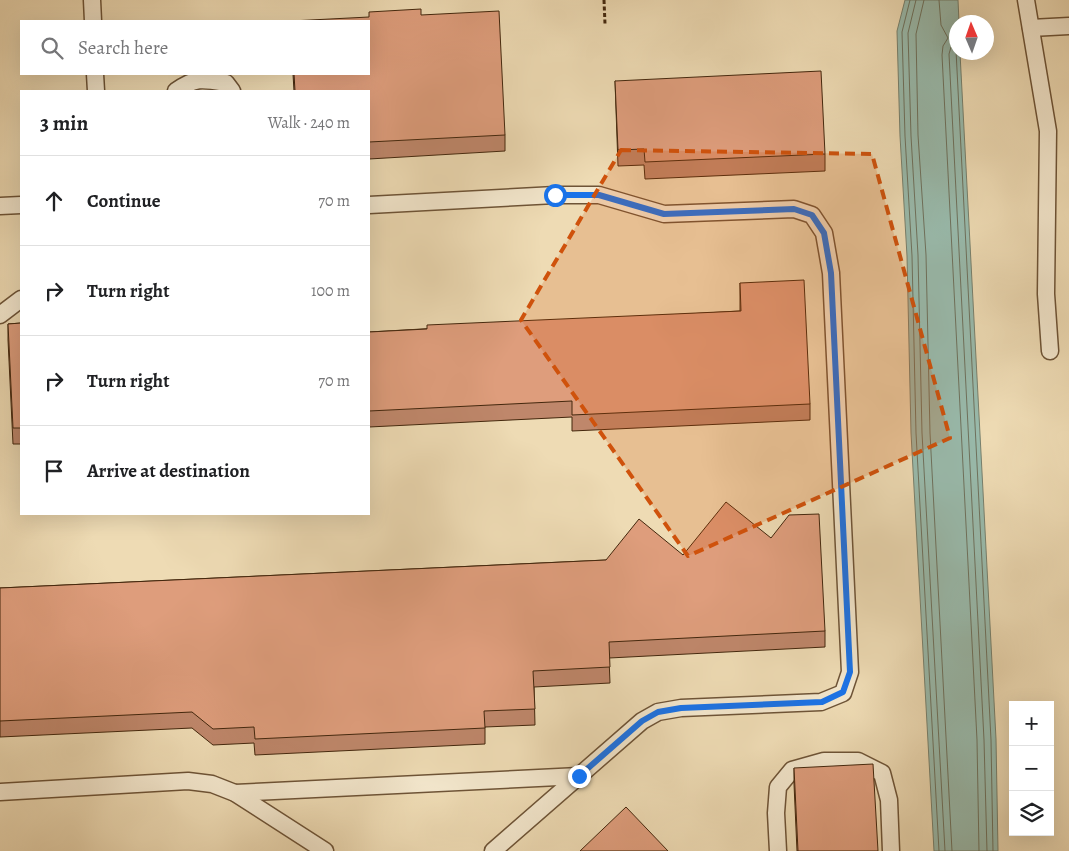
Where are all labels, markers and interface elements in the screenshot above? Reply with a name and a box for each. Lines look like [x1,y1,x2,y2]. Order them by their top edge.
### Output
north arrow [949,15,994,60]
search box [20,20,370,75]
icon: search [38,34,66,62]
text: Search here [78,35,168,61]
text: 3 min [40,109,88,137]
text: Walk · 240 m [268,112,350,134]
route start [544,184,567,207]
icon: ahead [40,187,68,215]
text: Continue [87,188,161,214]
text: 70 m [318,190,350,212]
icon: right [40,277,68,305]
text: Turn right [87,278,169,304]
text: 100 m [311,280,350,302]
icon: right [40,367,68,395]
text: Turn right [87,368,169,394]
text: 70 m [318,370,350,392]
icon: arrive [40,457,68,485]
text: Arrive at destination [87,458,250,484]
map controls [1009,701,1054,836]
button: + [1009,701,1054,746]
button: − [1009,746,1054,791]
route end [568,765,591,788]
button: layers [1009,791,1054,836]

